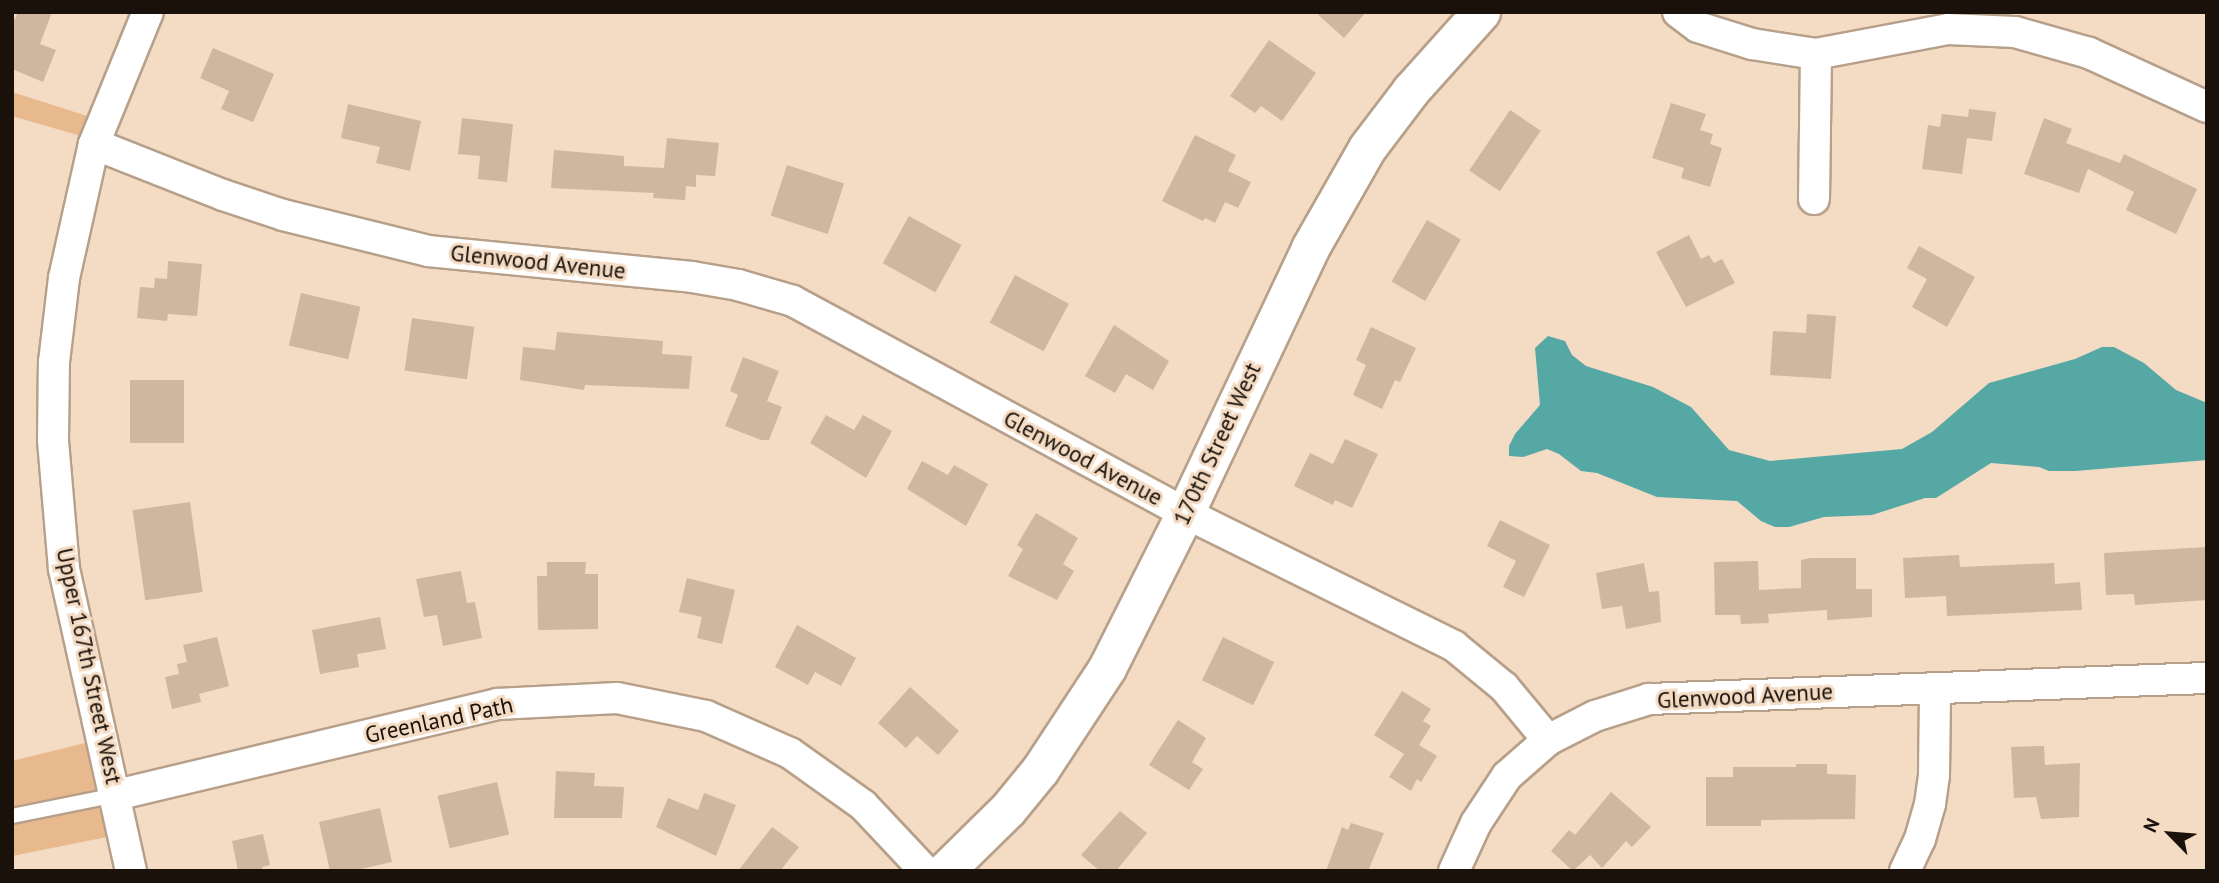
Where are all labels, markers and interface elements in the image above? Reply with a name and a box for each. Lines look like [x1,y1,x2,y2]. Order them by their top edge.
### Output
street label: Glenwood Avenue [449,239,627,285]
street label: 170th Street West [1167,358,1267,530]
street label: Glenwood Avenue [999,404,1167,512]
street label: Upper 167th Street West [50,545,128,787]
street label: Glenwood Avenue [1656,678,1834,714]
street label: Greenland Path [362,691,516,749]
north arrow [2135,799,2205,869]
text: N [2137,814,2164,836]

